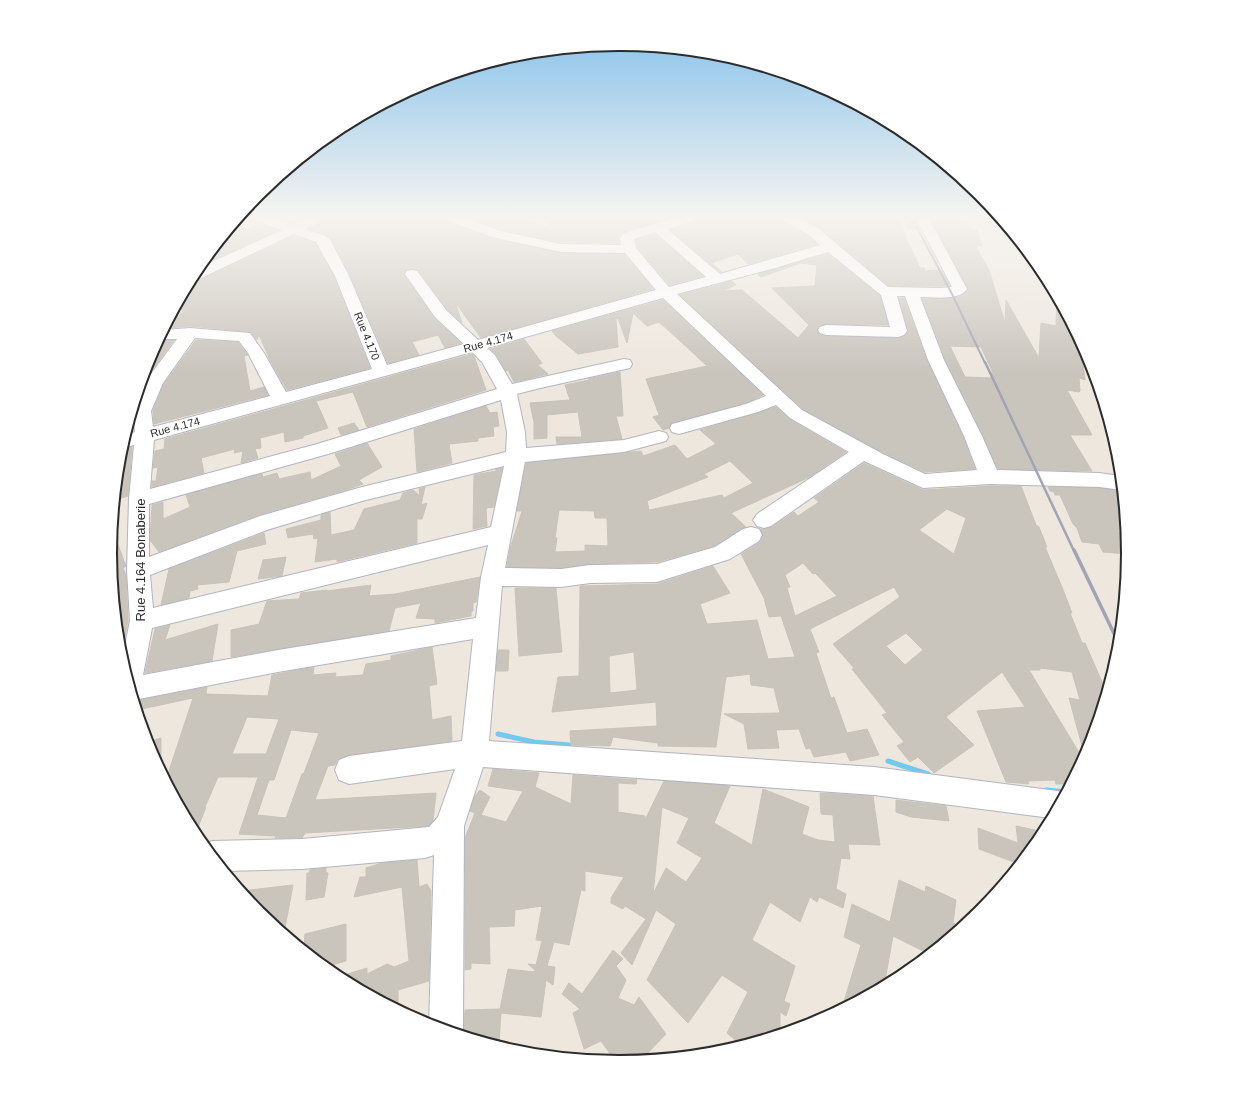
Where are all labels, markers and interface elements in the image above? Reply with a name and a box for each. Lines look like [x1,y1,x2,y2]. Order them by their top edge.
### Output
street label: Rue 4.170 [352,310,382,362]
street label: Rue 4.174 [462,329,514,355]
street label: Rue 4.174 [149,415,201,439]
street label: Rue 4.164 Bonaberie [133,499,148,621]

